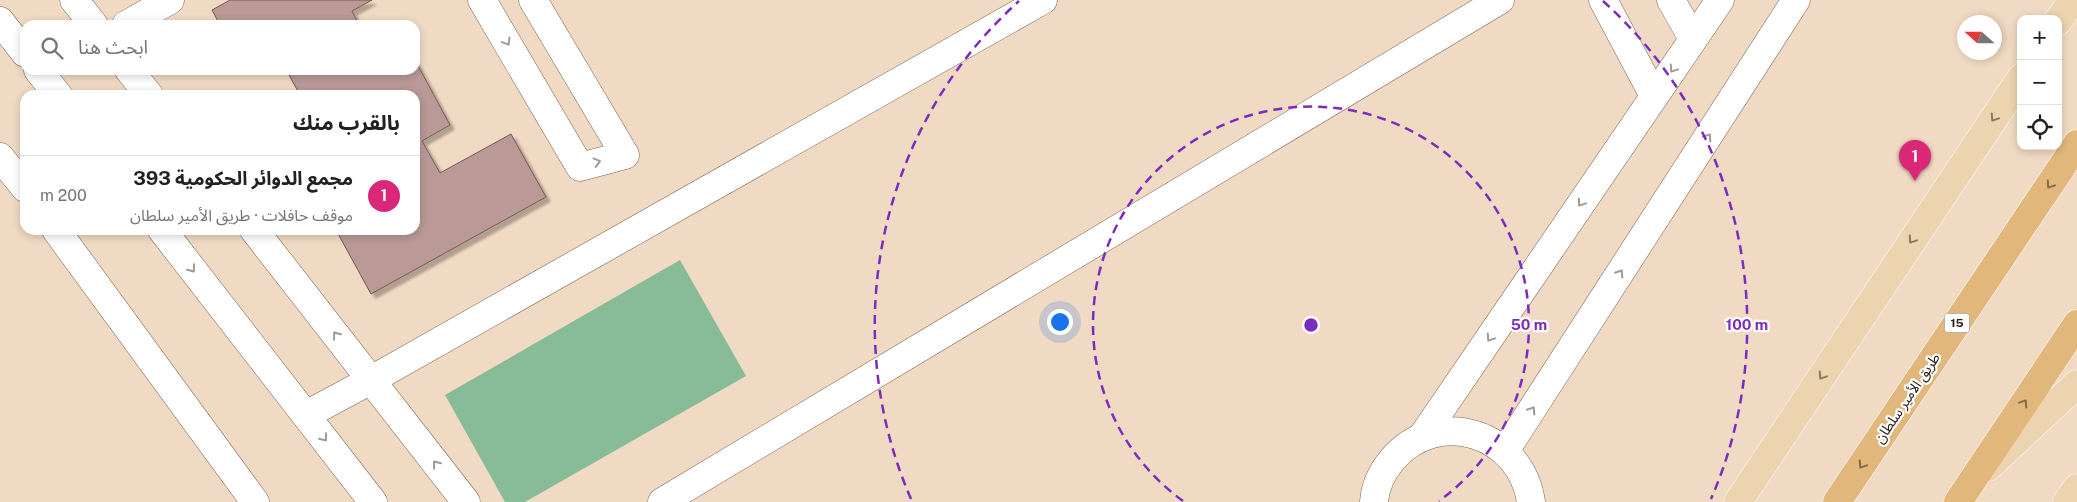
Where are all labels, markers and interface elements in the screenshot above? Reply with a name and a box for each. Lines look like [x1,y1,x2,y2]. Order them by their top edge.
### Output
north arrow [1957,15,2002,60]
map controls [2017,15,2062,150]
button: + [2017,15,2062,60]
search box [20,20,420,75]
icon: search [38,34,66,62]
text: ابحث هنا [78,36,148,58]
one-way arrow [500,37,510,46]
button: − [2017,60,2062,105]
one-way arrow [1670,63,1679,73]
button: locate [2017,105,2062,150]
text: بالقرب منك [293,110,400,135]
one-way arrow [1991,112,2000,122]
one-way arrow [1701,133,1711,142]
pin: 1 [1899,140,1931,181]
one-way arrow [592,158,601,168]
text: مجمع الدوائر الحكومية 393 [133,167,353,189]
one-way arrow [2047,179,2056,188]
text: 200 m [40,186,87,205]
text: 1 [381,186,387,205]
one-way arrow [1578,197,1587,207]
text: موقف حافلات · طريق الأمير سلطان [130,206,353,225]
one-way arrow [1909,235,1918,244]
one-way arrow [187,263,196,272]
one-way arrow [1613,270,1623,279]
your location [1047,309,1073,335]
road number: 15 [1944,314,1970,332]
centre of rings [1302,316,1320,334]
text: 50 m [1511,316,1547,333]
text: 100 m [1726,316,1768,333]
one-way arrow [333,331,342,341]
one-way arrow [1487,332,1496,341]
street label: طريق الأمير سلطان [1871,350,1945,447]
one-way arrow [1819,370,1828,379]
one-way arrow [2018,400,2027,409]
one-way arrow [1525,406,1535,415]
one-way arrow [318,432,327,442]
one-way arrow [433,460,442,469]
one-way arrow [1858,460,1868,469]

